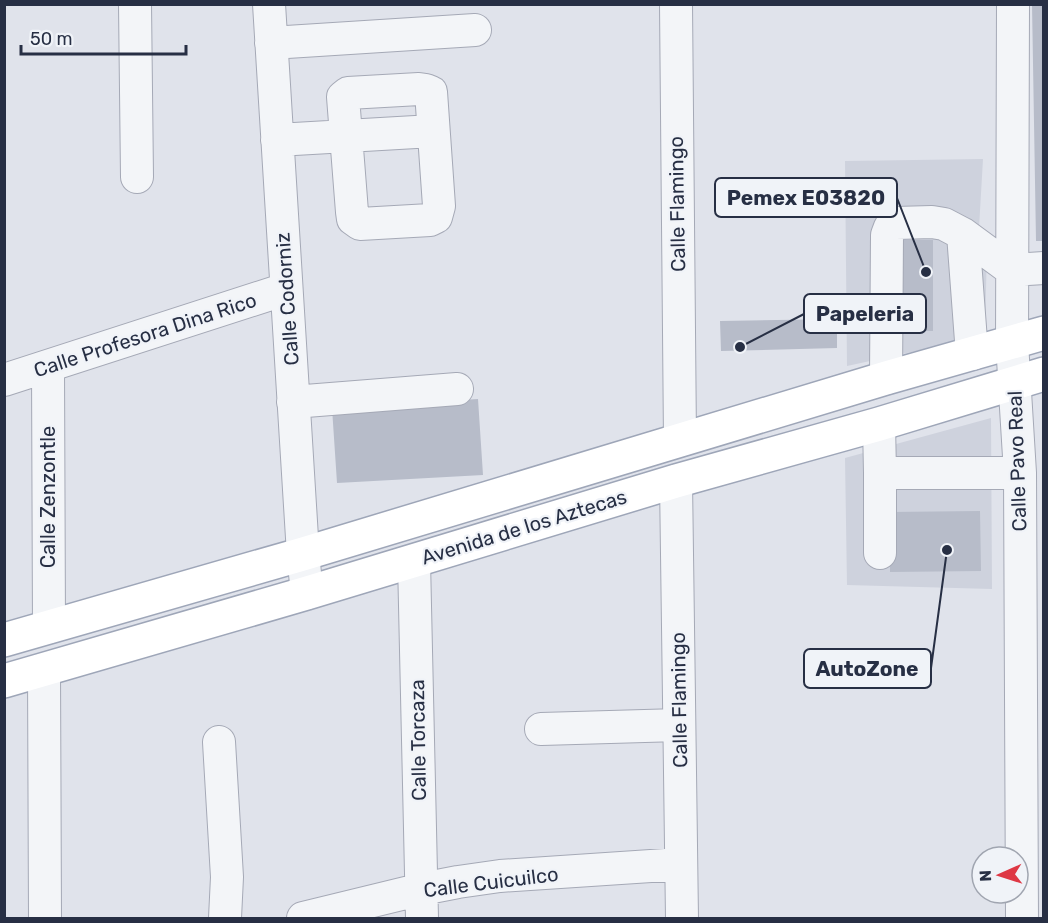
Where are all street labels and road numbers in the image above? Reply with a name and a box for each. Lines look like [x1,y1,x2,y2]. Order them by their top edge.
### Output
street label: Calle Flamingo [664,136,690,272]
street label: Calle Codorniz [270,232,304,366]
street label: Calle Profesora Dina Rico [31,288,259,382]
street label: Calle Pavo Real [1003,390,1031,532]
street label: Calle Zenzontle [36,426,60,568]
street label: Avenida de los Aztecas [419,484,629,570]
street label: Calle Flamingo [666,632,692,768]
street label: Calle Torcaza [405,679,431,801]
street label: Calle Cuicuilco [422,862,560,902]

